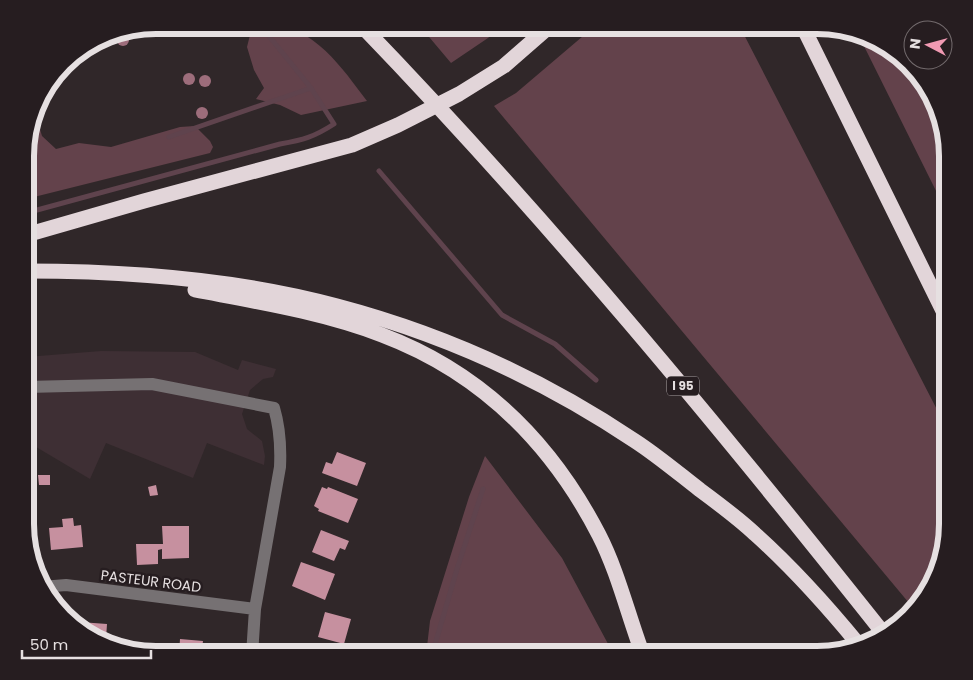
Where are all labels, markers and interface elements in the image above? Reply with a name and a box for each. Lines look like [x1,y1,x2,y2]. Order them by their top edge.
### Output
north arrow [903,20,953,70]
text: N [905,37,926,50]
road number: I 95 [667,376,699,396]
street label: PASTEUR ROAD [100,565,202,597]
scale bar [22,628,151,660]
text: 50 m [30,634,68,655]

